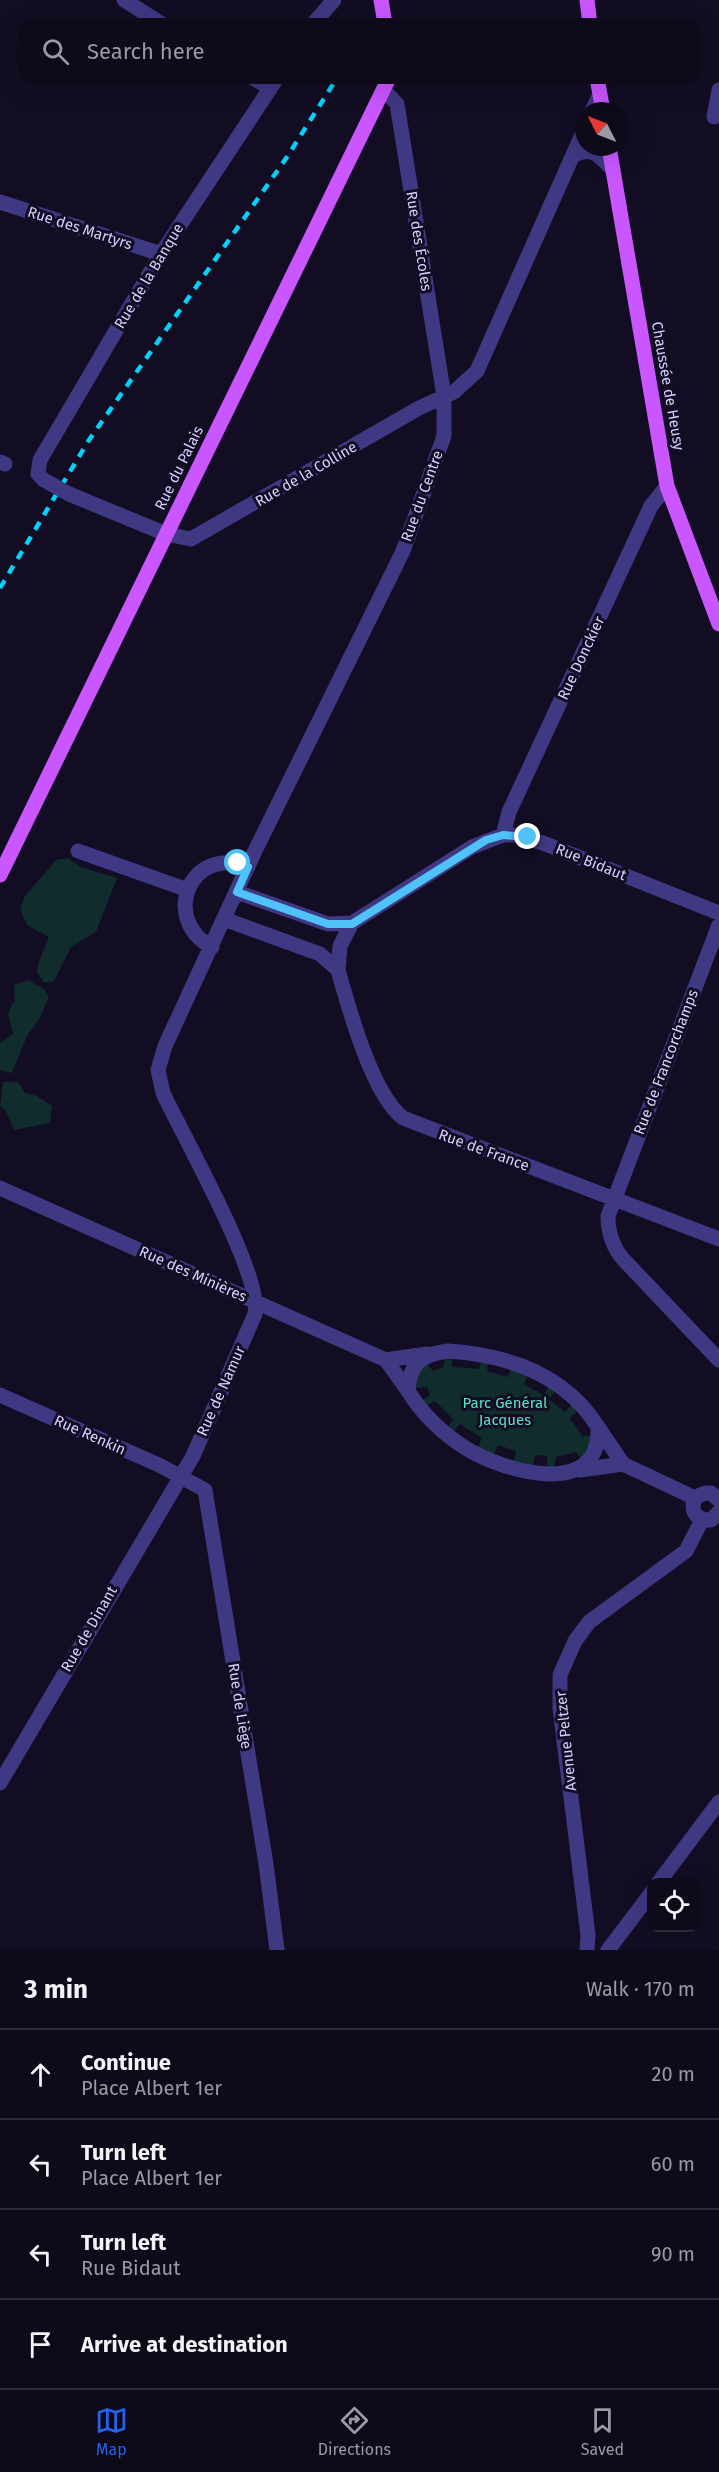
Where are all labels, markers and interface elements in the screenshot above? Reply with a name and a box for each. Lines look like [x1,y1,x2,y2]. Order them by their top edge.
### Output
search box [18,18,701,84]
icon: search [39,35,72,68]
text: Search here [87,38,205,65]
north arrow [575,102,629,156]
street label: Rue des Écoles [402,190,436,292]
street label: Rue des Martyrs [25,203,135,253]
street label: Rue de la Banque [111,220,187,332]
street label: Chaussée de Heusy [648,320,688,452]
street label: Rue du Palais [151,423,207,513]
street label: Rue de la Colline [252,438,360,510]
street label: Rue du Centre [397,448,447,544]
street label: Rue Donckier [554,613,608,703]
route end [514,823,540,849]
street label: Rue Bidaut [553,840,629,885]
route start [224,849,250,875]
street label: Rue de Francorchamps [630,987,702,1137]
street label: Rue de France [436,1125,532,1175]
street label: Rue des Minières [136,1242,250,1306]
street label: Rue de Namur [193,1343,249,1439]
park label: Parc Général Jacques [463,1394,548,1429]
street label: Rue Renkin [51,1411,129,1459]
street label: Rue de Dinant [57,1582,121,1675]
street label: Rue de Liège [224,1662,256,1750]
street label: Avenue Peltzer [552,1690,580,1792]
map controls [647,1878,701,1932]
button: locate [647,1878,701,1932]
text: 3 min [24,1974,88,2005]
text: Walk · 170 m [586,1977,695,2001]
text: Continue [81,2049,171,2076]
icon: ahead [24,2058,57,2091]
text: 20 m [652,2062,695,2086]
text: Place Albert 1er [81,2076,222,2100]
text: Turn left [81,2139,166,2166]
icon: left [24,2148,57,2181]
text: 60 m [651,2152,695,2176]
text: Place Albert 1er [81,2166,222,2190]
text: Turn left [81,2229,166,2256]
icon: left [24,2238,57,2271]
text: 90 m [651,2242,695,2266]
text: Rue Bidaut [81,2256,180,2280]
icon: arrive [24,2328,57,2361]
text: Arrive at destination [81,2331,288,2358]
tab: Map [95,2404,128,2459]
tab: Directions [318,2404,391,2459]
tab: Saved [581,2404,624,2459]

